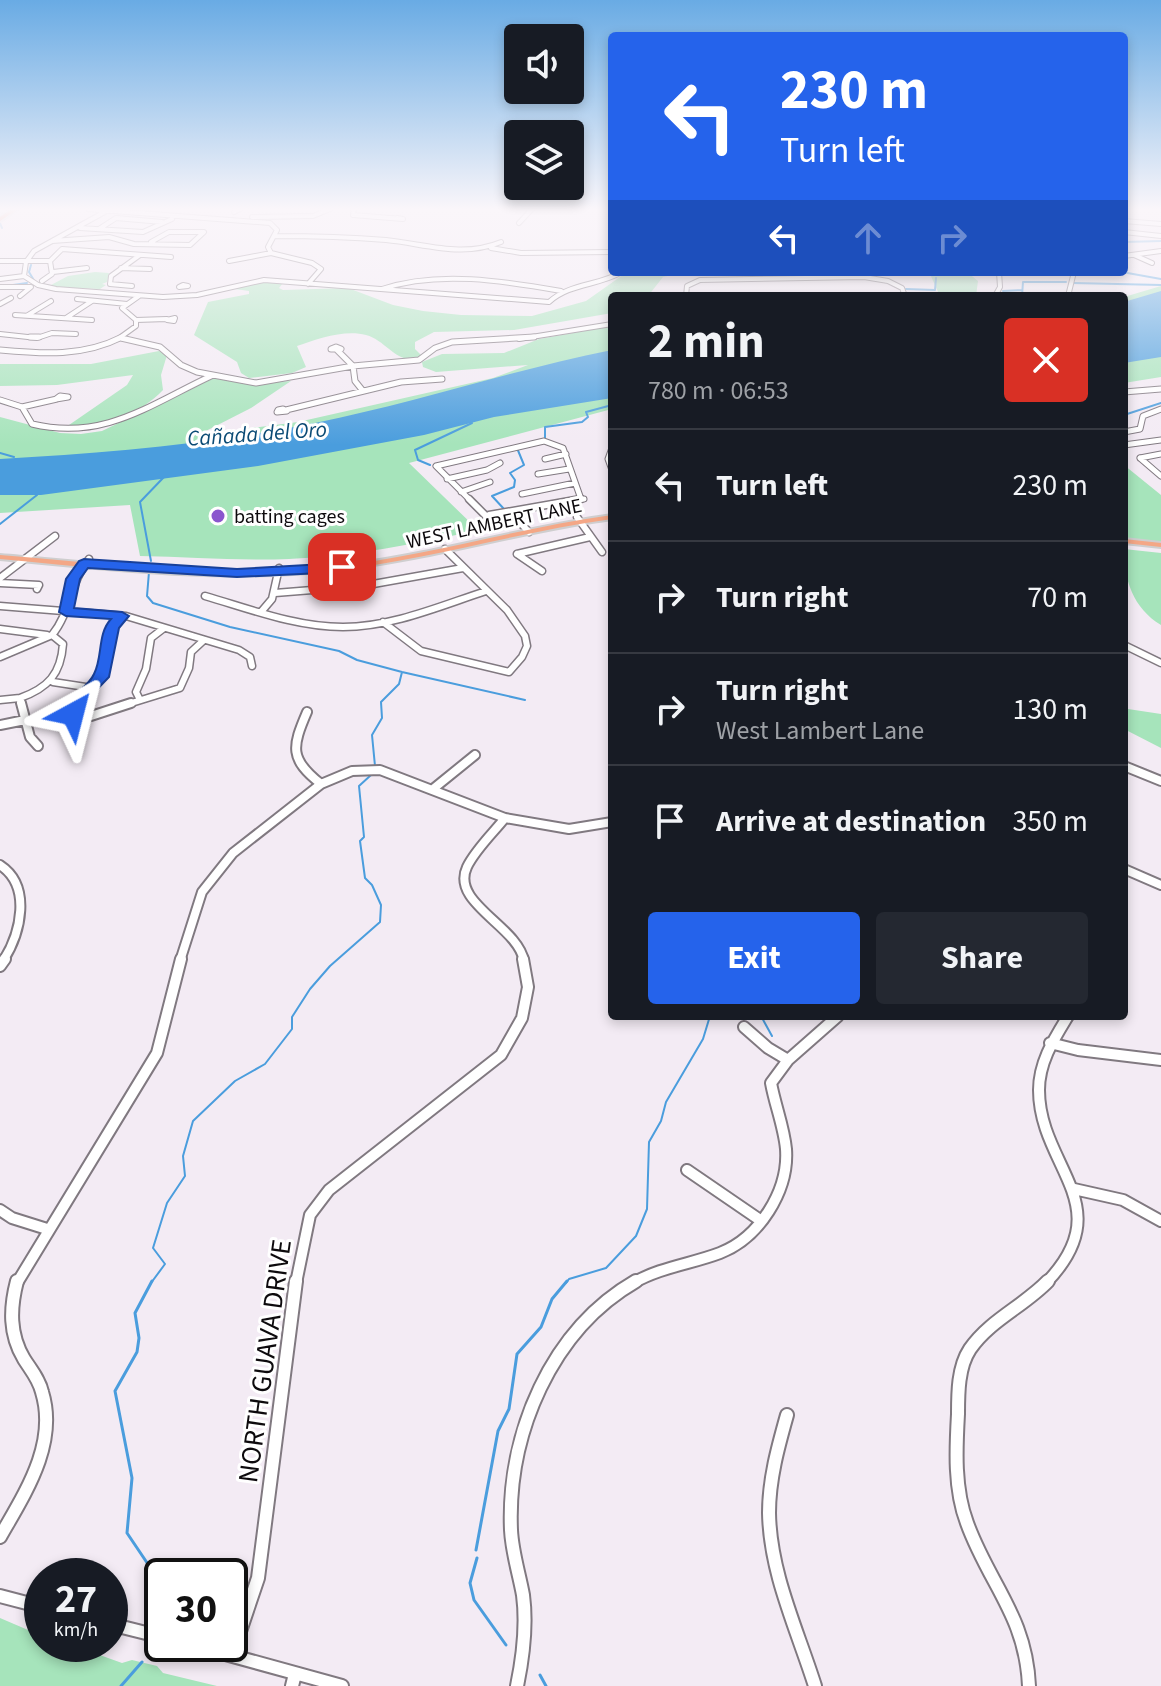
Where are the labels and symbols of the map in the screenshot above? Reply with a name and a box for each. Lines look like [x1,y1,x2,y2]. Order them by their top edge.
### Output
water label: Cañada del Oro [186,413,328,455]
street label: WEST LAMBERT LANE [404,492,585,556]
place label: batting cages [234,503,345,531]
marker: batting cages [209,507,227,525]
pin [308,533,376,601]
position arrow [31,672,115,756]
street label: NORTH GUAVA DRIVE [228,1237,302,1485]
speed limit sign: 30 [144,1558,248,1662]

